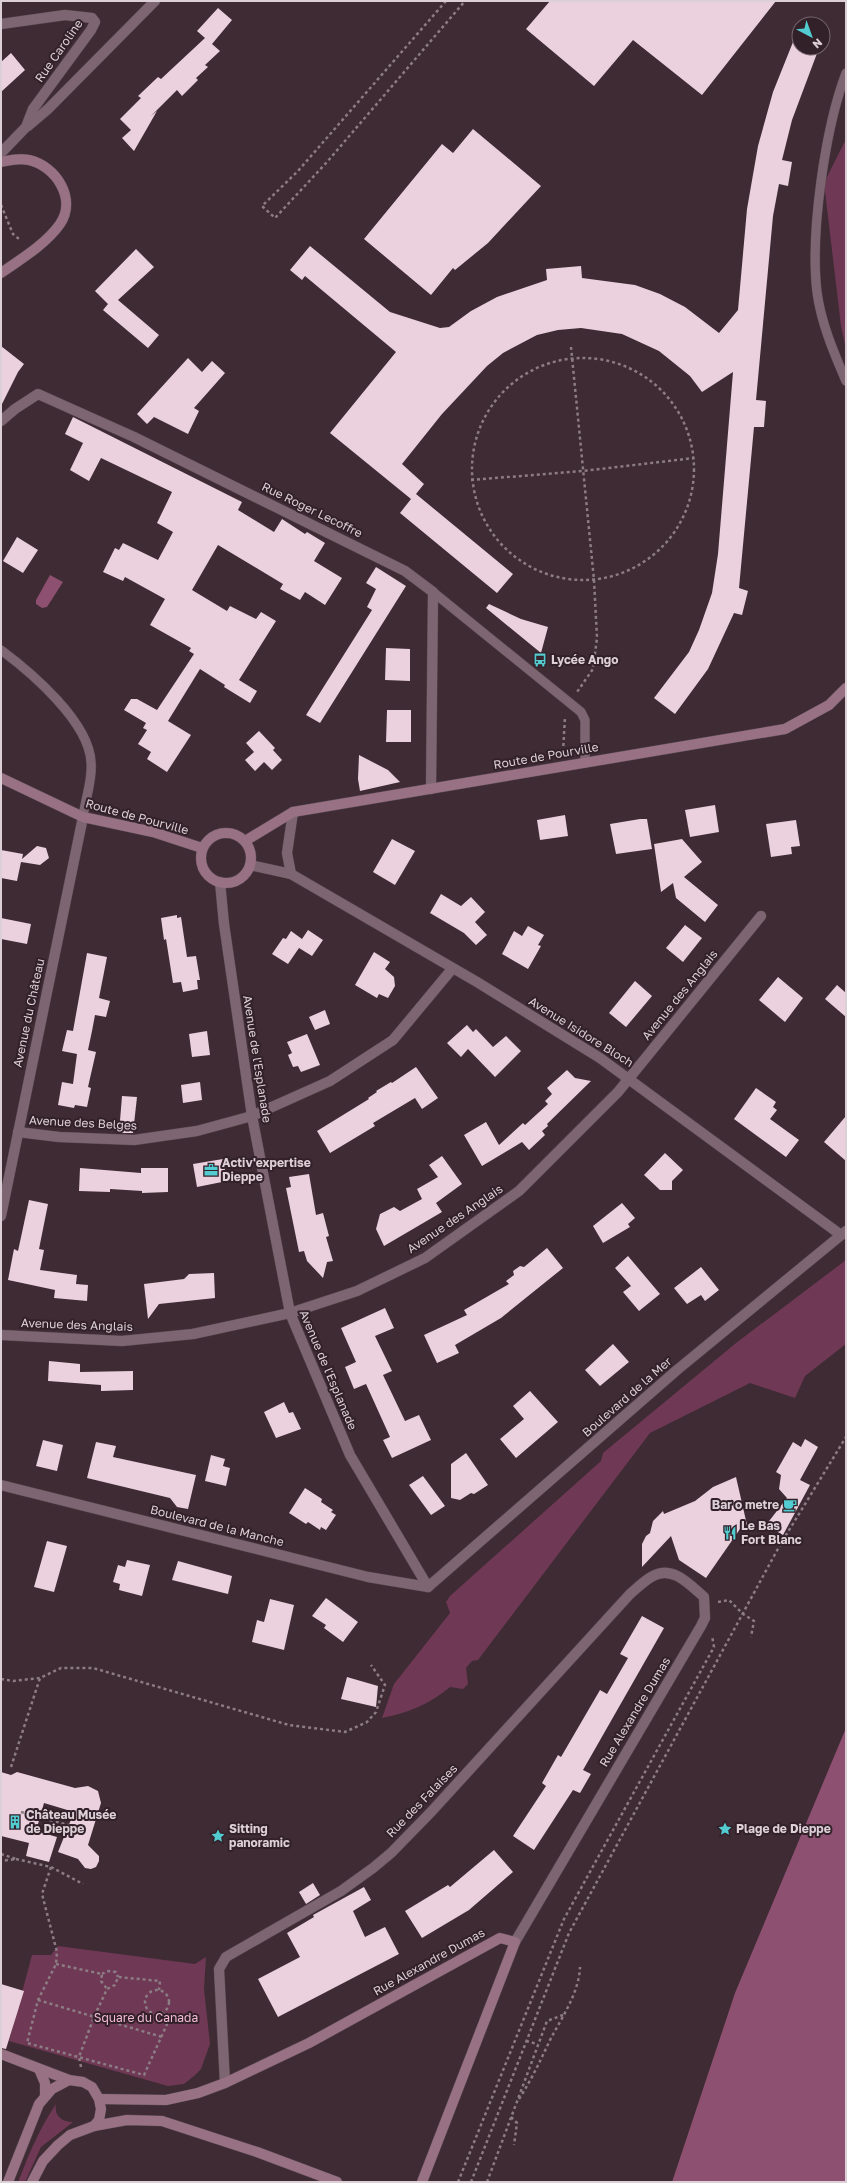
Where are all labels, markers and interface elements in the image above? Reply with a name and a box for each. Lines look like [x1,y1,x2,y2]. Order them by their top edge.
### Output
street label: Rue Caroline [31,16,86,85]
north arrow [791,16,831,56]
text: N [810,36,825,52]
street label: Rue Roger Lecoffre [259,479,365,540]
bus stop icon: Lycée Ango [532,652,548,668]
place label: Lycée Ango [551,652,618,667]
street label: Route de Pourville [492,739,600,772]
street label: Route de Pourville [84,796,190,838]
street label: Avenue des Anglais [639,946,721,1043]
street label: Avenue du Château [10,957,47,1069]
street label: Avenue Isidore Bloch [526,993,636,1070]
street label: Avenue de l'Esplanade [240,994,275,1124]
street label: Avenue des Belges [28,1112,138,1133]
place label: Activ'expertise Dieppe [222,1155,311,1184]
office icon: Activ'expertise Dieppe [203,1162,219,1178]
street label: Avenue des Anglais [404,1181,505,1256]
street label: Avenue de l'Esplanade [296,1308,361,1432]
street label: Avenue des Anglais [21,1315,133,1334]
street label: Boulevard de la Mer [579,1353,675,1440]
place label: Bar o metre [712,1497,779,1512]
cafe icon: Bar o metre [782,1497,798,1513]
street label: Boulevard de la Manche [149,1502,286,1549]
place label: Le Bas Fort Blanc [741,1518,802,1547]
restaurant icon: Le Bas Fort Blanc [722,1525,738,1541]
street label: Rue Alexandre Dumas [596,1654,673,1769]
street label: Rue des Falaises [383,1761,460,1840]
place label: Château Musée de Dieppe [26,1807,116,1836]
building icon: Château Musée de Dieppe [7,1814,23,1830]
place label: Sitting panoramic [229,1821,290,1850]
place icon: Plage de Dieppe [717,1821,733,1837]
place label: Plage de Dieppe [736,1821,831,1836]
place icon: Sitting panoramic [210,1828,226,1844]
street label: Rue Alexandre Dumas [370,1925,487,1999]
park label: Square du Canada [94,2010,198,2025]

